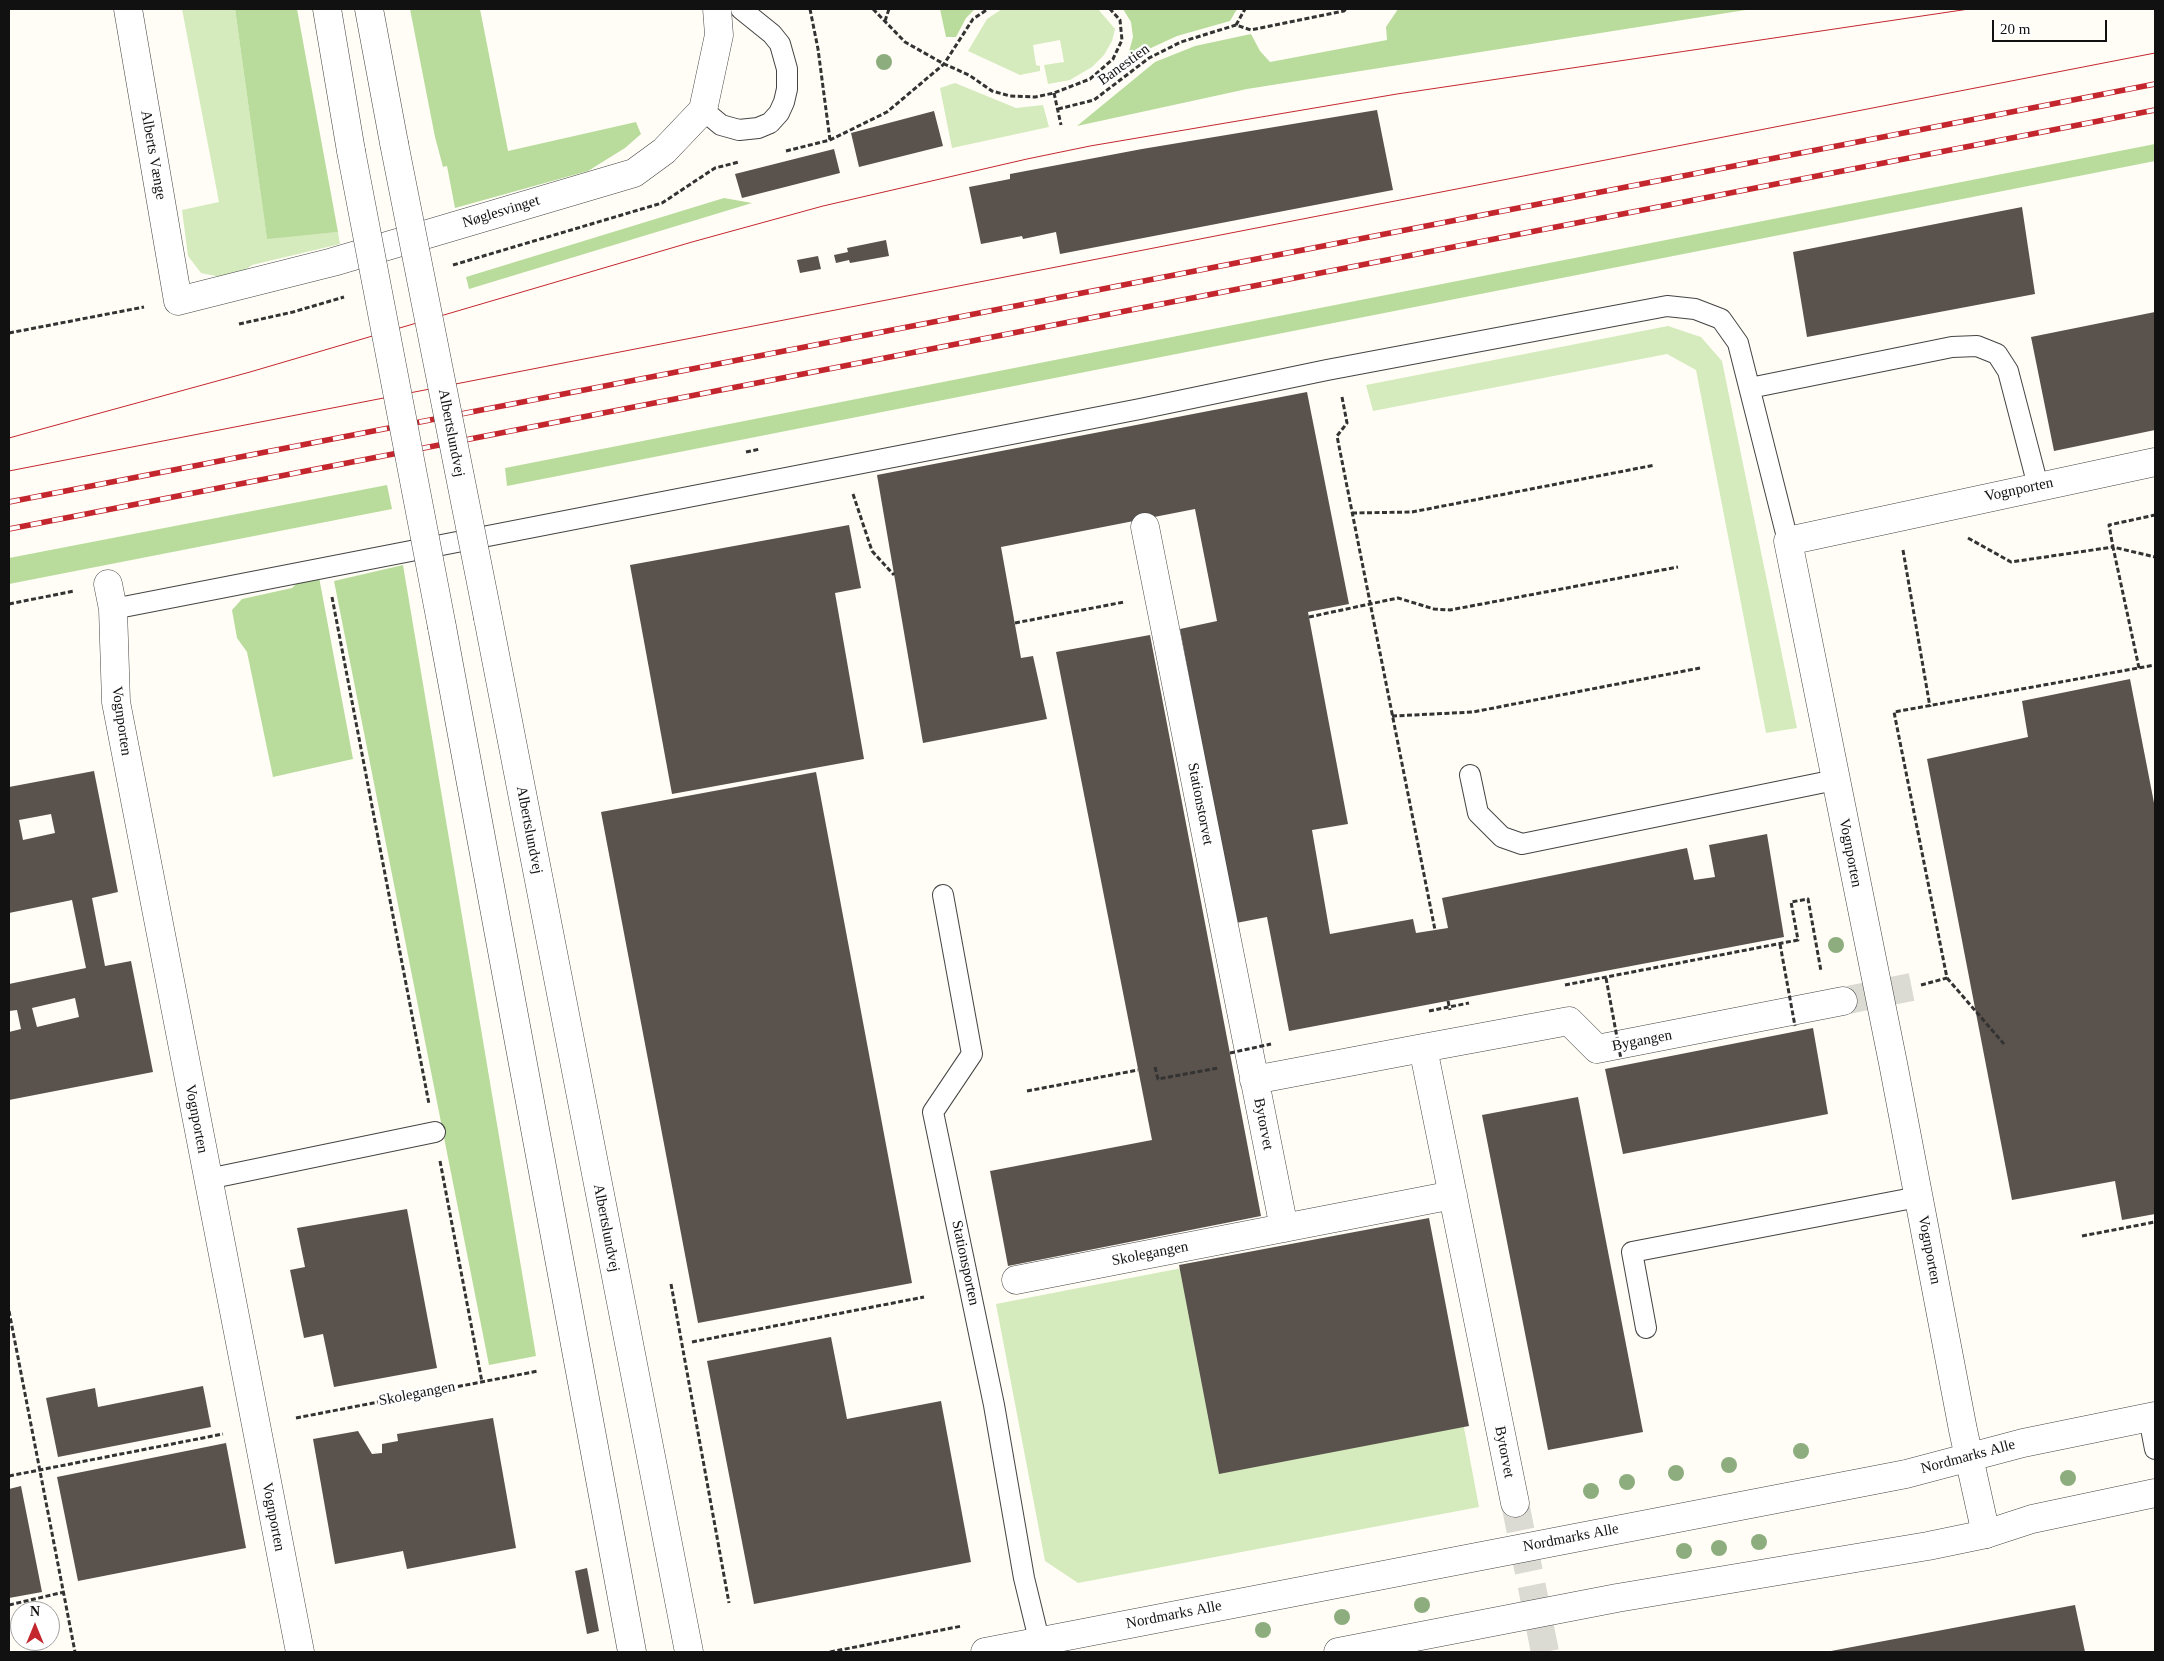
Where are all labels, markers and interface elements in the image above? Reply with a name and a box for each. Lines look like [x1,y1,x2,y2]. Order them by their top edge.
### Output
scale bar [1994,10,2109,42]
text: 20 m [2000,21,2030,37]
street label: Banestien [1095,40,1153,90]
street label: Alberts Vænge [136,109,170,201]
street label: Nøglesvinget [460,192,542,232]
street label: Albertslundvej [434,388,468,478]
street label: Vognporten [1983,474,2055,506]
street label: Vognporten [107,685,135,757]
street label: Stationstorvet [1183,761,1217,847]
street label: Albertslundvej [512,785,546,875]
street label: Vognporten [1835,817,1865,889]
street label: Bygangen [1610,1026,1674,1056]
street label: Vognporten [181,1083,211,1155]
street label: Bytorvet [1249,1097,1277,1151]
street label: Albertslundvej [589,1183,623,1273]
street label: Vognporten [1914,1214,1944,1286]
street label: Stationsporten [947,1219,983,1307]
street label: Skolegangen [1110,1238,1190,1270]
street label: Skolegangen [377,1378,457,1410]
street label: Bytorvet [1490,1425,1518,1479]
street label: Nordmarks Alle [1919,1436,2017,1478]
street label: Vognporten [258,1481,288,1553]
street label: Nordmarks Alle [1522,1520,1620,1556]
street label: Nordmarks Alle [1125,1597,1223,1633]
north arrow [10,1601,60,1651]
text: N [30,1604,40,1619]

